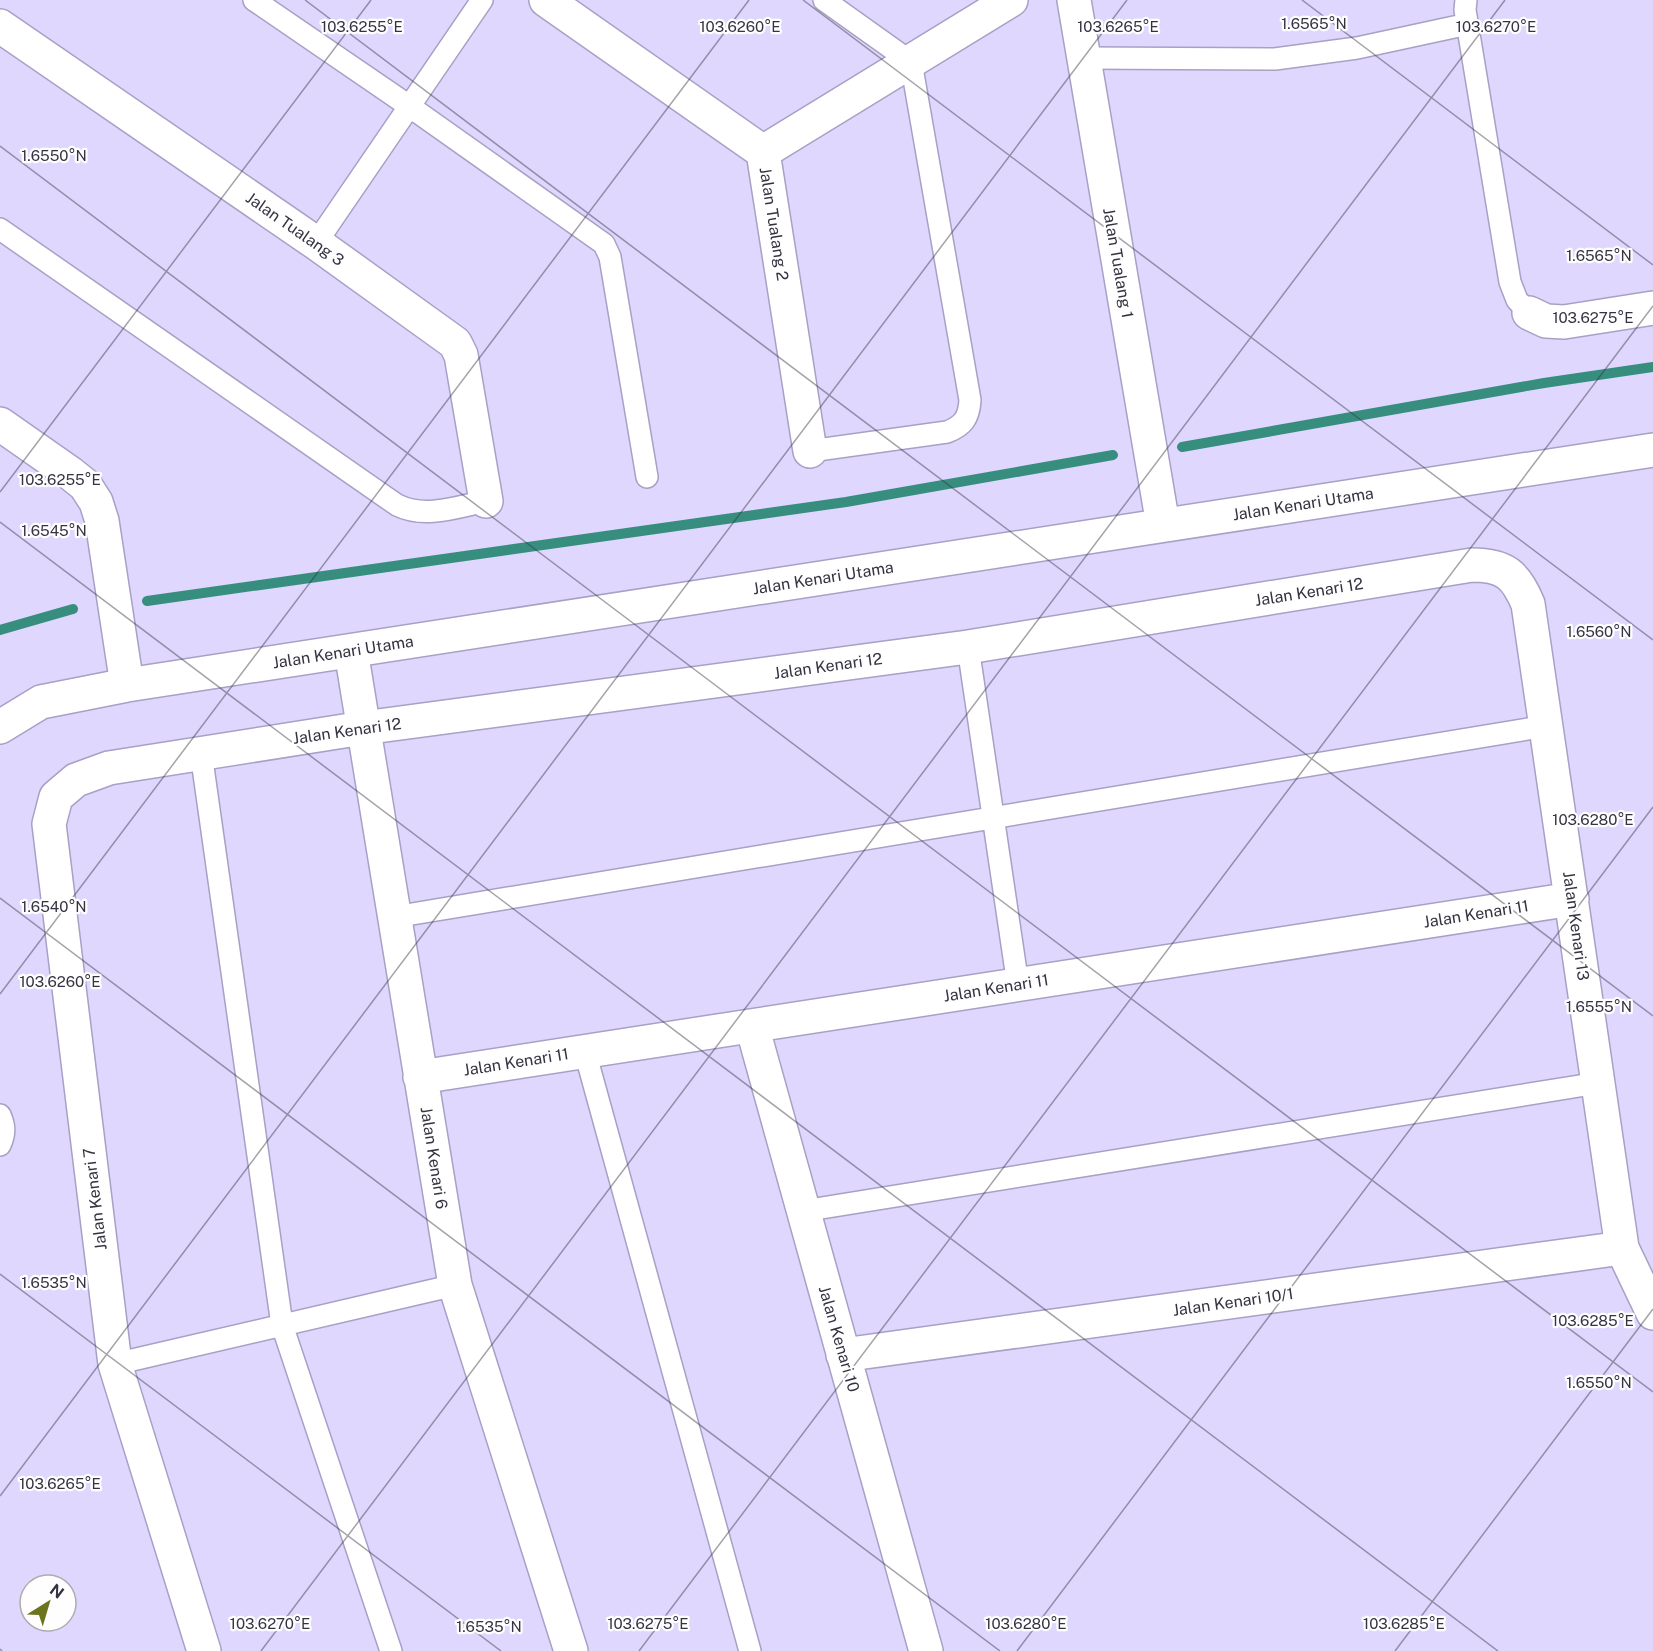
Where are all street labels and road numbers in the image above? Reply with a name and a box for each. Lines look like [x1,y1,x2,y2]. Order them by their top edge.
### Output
street label: Jalan Tualang 2 [756,166,792,282]
street label: Jalan Tualang 3 [242,188,348,270]
street label: Jalan Tualang 1 [1099,206,1137,320]
street label: Jalan Kenari Utama [1231,483,1375,525]
street label: Jalan Kenari Utama [751,557,895,599]
street label: Jalan Kenari 12 [1253,574,1365,610]
street label: Jalan Kenari Utama [271,631,415,673]
street label: Jalan Kenari 12 [772,649,884,683]
street label: Jalan Kenari 12 [291,714,403,748]
street label: Jalan Kenari 13 [1559,870,1593,982]
street label: Jalan Kenari 11 [1422,896,1530,932]
street label: Jalan Kenari 11 [942,970,1050,1006]
street label: Jalan Kenari 11 [462,1044,570,1080]
street label: Jalan Kenari 6 [417,1105,451,1211]
street label: Jalan Kenari 7 [79,1147,111,1251]
street label: Jalan Kenari 10 [815,1284,863,1395]
street label: Jalan Kenari 10/1 [1171,1284,1295,1320]

